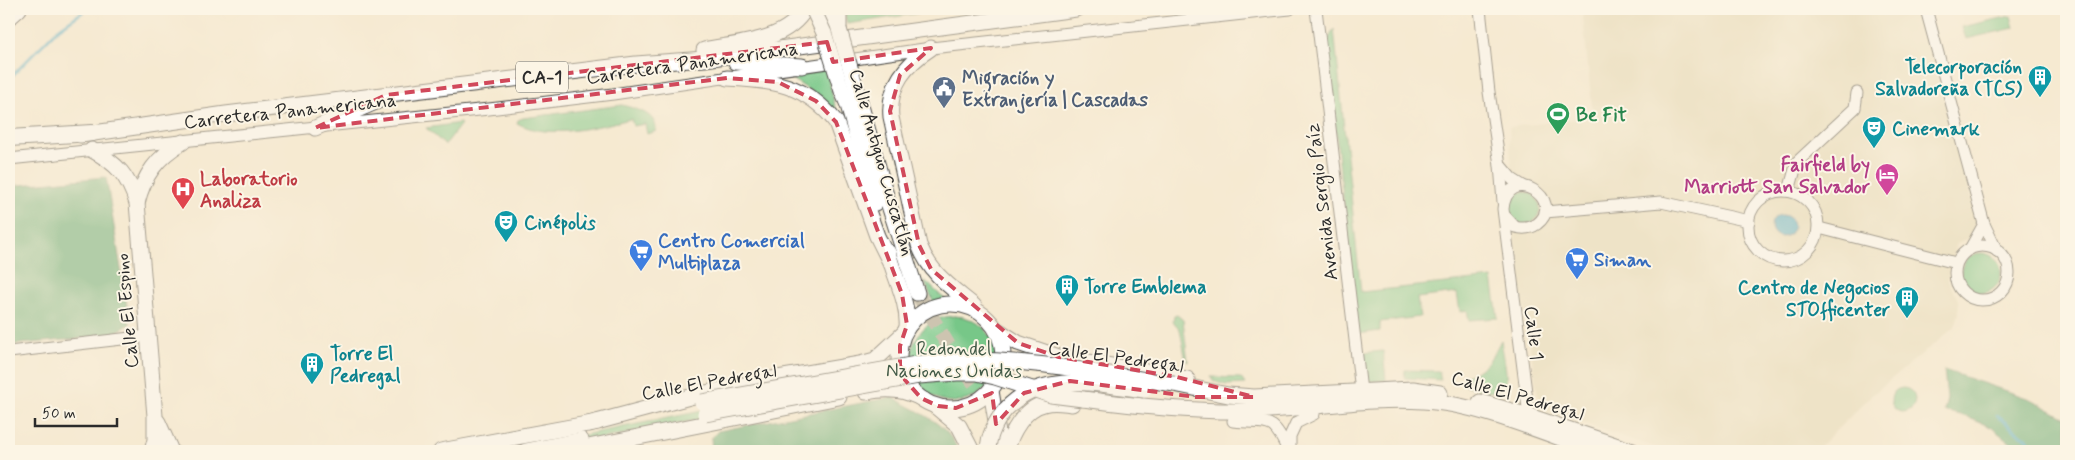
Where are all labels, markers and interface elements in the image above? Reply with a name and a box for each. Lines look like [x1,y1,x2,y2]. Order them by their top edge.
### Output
street label: Carretera Panamericana [585,36,800,91]
place label: Telecorporación Salvadoreña (TCS) [1875,55,2022,102]
road number: CA-1 [516,62,568,92]
building icon: Telecorporación Salvadoreña (TCS) [2027,64,2053,98]
street label: Calle Antiguo Cuscatlán [842,66,920,259]
place label: Migración y Extranjería | Cascadas [962,66,1149,114]
public building icon: Migración y Extranjería | Cascadas [931,75,957,109]
street label: Carretera Panamericana [183,88,398,135]
sports icon: Be Fit [1545,101,1571,135]
place label: Be Fit [1576,103,1627,128]
theatre icon: Cinemark [1861,115,1887,149]
place label: Cinemark [1892,117,1980,142]
street label: Avenida Sergio Paíz [1300,122,1347,282]
place label: Fairfield by Marriott San Salvador [1684,153,1870,200]
hotel icon: Fairfield by Marriott San Salvador [1874,162,1900,196]
place label: Laboratorio Analiza [200,167,298,214]
hospital icon: Laboratorio Analiza [170,176,196,210]
theatre icon: Cinépolis [493,209,519,243]
place label: Cinépolis [524,211,596,236]
place label: Centro Comercial Multiplaza [658,229,805,276]
supermarket icon: Centro Comercial Multiplaza [628,238,654,272]
supermarket icon: Siman [1564,246,1590,280]
place label: Siman [1594,248,1651,273]
street label: Calle El Espino [110,252,145,369]
building icon: Torre Emblema [1054,273,1080,307]
place label: Torre Emblema [1084,275,1207,300]
place label: Centro de Negocios STOfficenter [1738,276,1890,323]
building icon: Centro de Negocios STOfficenter [1894,285,1920,319]
street label: Calle 1 [1518,305,1549,362]
street label: Calle El Pedregal [1046,336,1185,382]
park label: Redondel Naciones Unidas [886,337,1023,384]
place label: Torre El Pedregal [330,342,401,390]
building icon: Torre El Pedregal [299,351,325,385]
street label: Calle El Pedregal [640,358,780,410]
street label: Calle El Pedregal [1448,366,1587,430]
scale bar [35,395,118,427]
text: 50 m [42,404,76,424]

